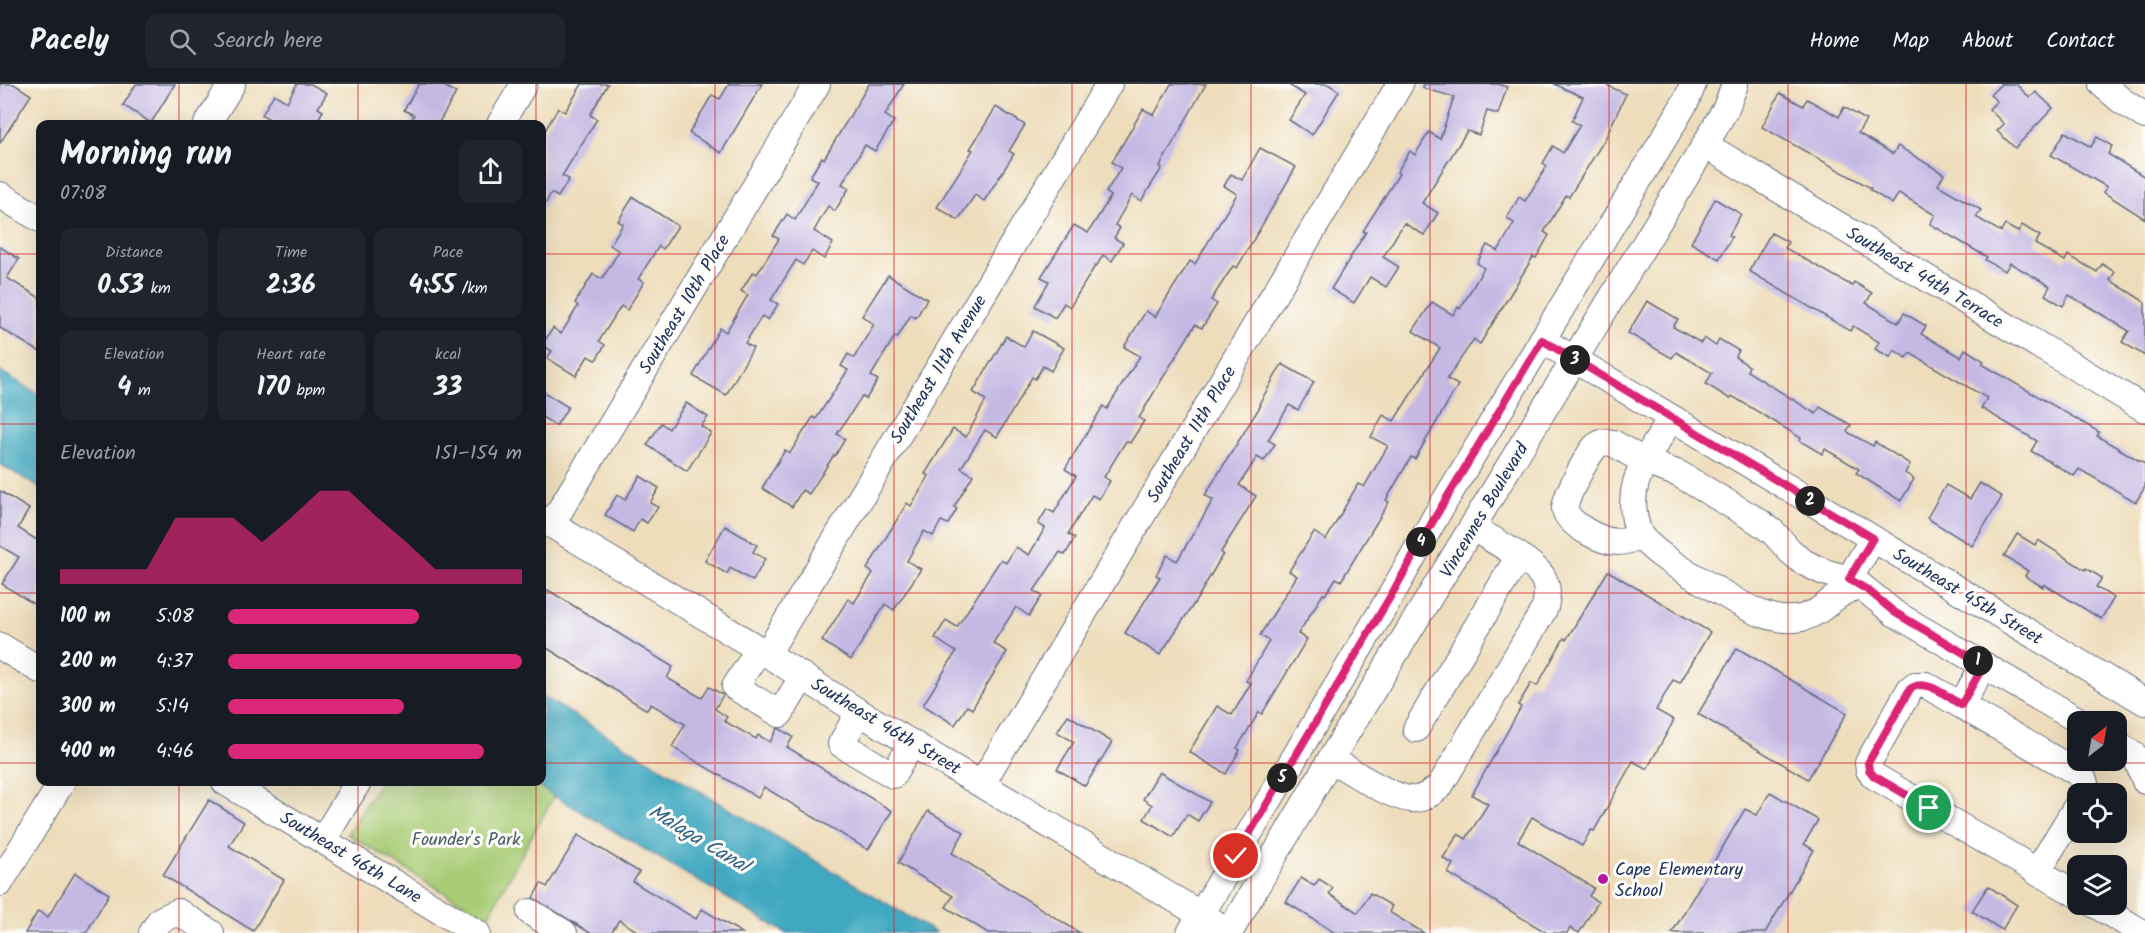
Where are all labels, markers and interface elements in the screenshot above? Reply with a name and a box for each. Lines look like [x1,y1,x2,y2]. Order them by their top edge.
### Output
search box [145,14,565,68]
text: Pacely [30,19,109,64]
text: Search here [214,24,323,59]
icon: search [166,25,199,58]
text: Home [1810,25,1859,58]
text: Map [1892,25,1929,58]
text: About [1962,25,2013,58]
text: Contact [2046,25,2115,58]
text: Morning run [60,129,232,182]
button: share [459,140,522,203]
text: 07:08 [60,178,106,210]
street label: Southeast 44th Terrace [1840,220,2009,337]
street label: Southeast 10th Place [632,229,739,380]
text: Distance [105,240,163,265]
text: Time [275,240,307,265]
text: Pace [433,240,463,265]
text: 0.53 [97,265,144,307]
text: 2:36 [266,265,316,307]
text: 4:55 [408,265,455,307]
text: km [144,276,171,301]
text: /km [455,276,488,301]
street label: Southeast 11th Avenue [883,290,995,450]
text: Elevation [104,342,164,367]
text: Heart rate [256,342,326,367]
text: kcal [435,342,461,367]
pin: 3 [1560,345,1590,375]
text: 3 [1571,347,1579,372]
street label: Southeast 11th Place [1140,361,1245,509]
text: 4 [117,367,132,409]
text: 170 [257,367,290,409]
text: 33 [434,367,462,409]
text: m [132,378,151,403]
text: bpm [290,378,325,403]
street label: Vincennes Boulevard [1433,437,1538,584]
text: Elevation [60,438,136,470]
text: 151–154 m [435,438,522,470]
pin: 2 [1795,486,1825,516]
text: 2 [1805,488,1815,513]
pin: 4 [1406,527,1436,557]
text: 4 [1417,529,1425,554]
street label: Southeast 45th Street [1887,541,2049,654]
text: 100 m [60,601,111,633]
text: 5:08 [156,601,194,633]
text: 200 m [60,646,116,678]
text: 4:37 [156,646,193,678]
pin: 1 [1963,646,1993,676]
text: 1 [1976,648,1980,673]
street label: Southeast 46th Street [805,671,967,784]
text: 300 m [60,691,116,723]
text: 5:14 [156,691,189,723]
north arrow [2067,711,2127,771]
map controls [2067,711,2127,915]
text: 400 m [60,736,116,768]
text: 4:46 [156,736,194,768]
pin: 5 [1267,763,1297,793]
text: 5 [1278,765,1286,790]
pin [1903,782,1954,833]
button: locate [2067,783,2127,843]
icon: arrive [1912,791,1945,824]
water label: Malaga Canal [641,797,758,885]
street label: Southeast 46th Lane [274,804,427,912]
park label: Founder's Park [412,826,521,855]
pin [1210,830,1261,881]
icon: check [1219,839,1252,872]
button: layers [2067,855,2127,915]
place label: Cape Elementary School [1615,856,1744,906]
marker: Cape Elementary School [1596,872,1610,886]

